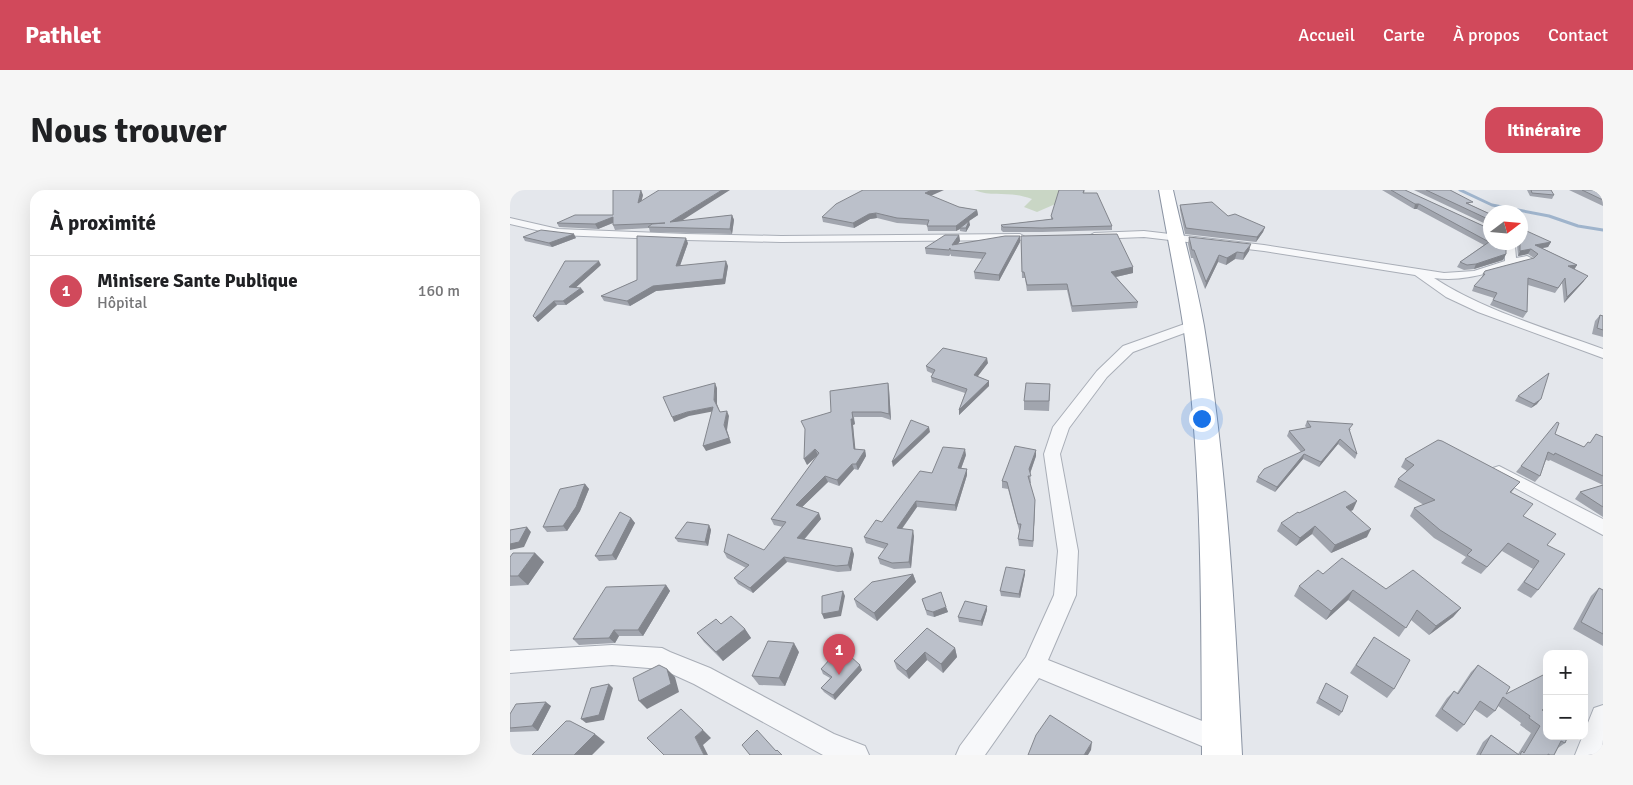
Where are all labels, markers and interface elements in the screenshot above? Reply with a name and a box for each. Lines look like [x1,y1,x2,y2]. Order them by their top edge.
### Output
text: Pathlet [25,20,101,50]
text: Accueil [1298,24,1355,46]
text: Carte [1383,24,1425,46]
text: À propos [1453,24,1520,46]
text: Contact [1548,24,1608,46]
button: Itinéraire [1485,107,1603,153]
text: Nous trouver [30,109,227,152]
north arrow [1483,205,1528,250]
text: À proximité [50,210,156,236]
text: Minisere Sante Publique [97,269,298,293]
text: 1 [62,281,70,301]
text: 160 m [418,281,460,301]
text: Hôpital [97,293,147,313]
your location [1189,406,1215,432]
pin: 1 [823,634,855,675]
map controls [1543,650,1588,740]
button: + [1543,650,1588,695]
button: − [1543,695,1588,740]

